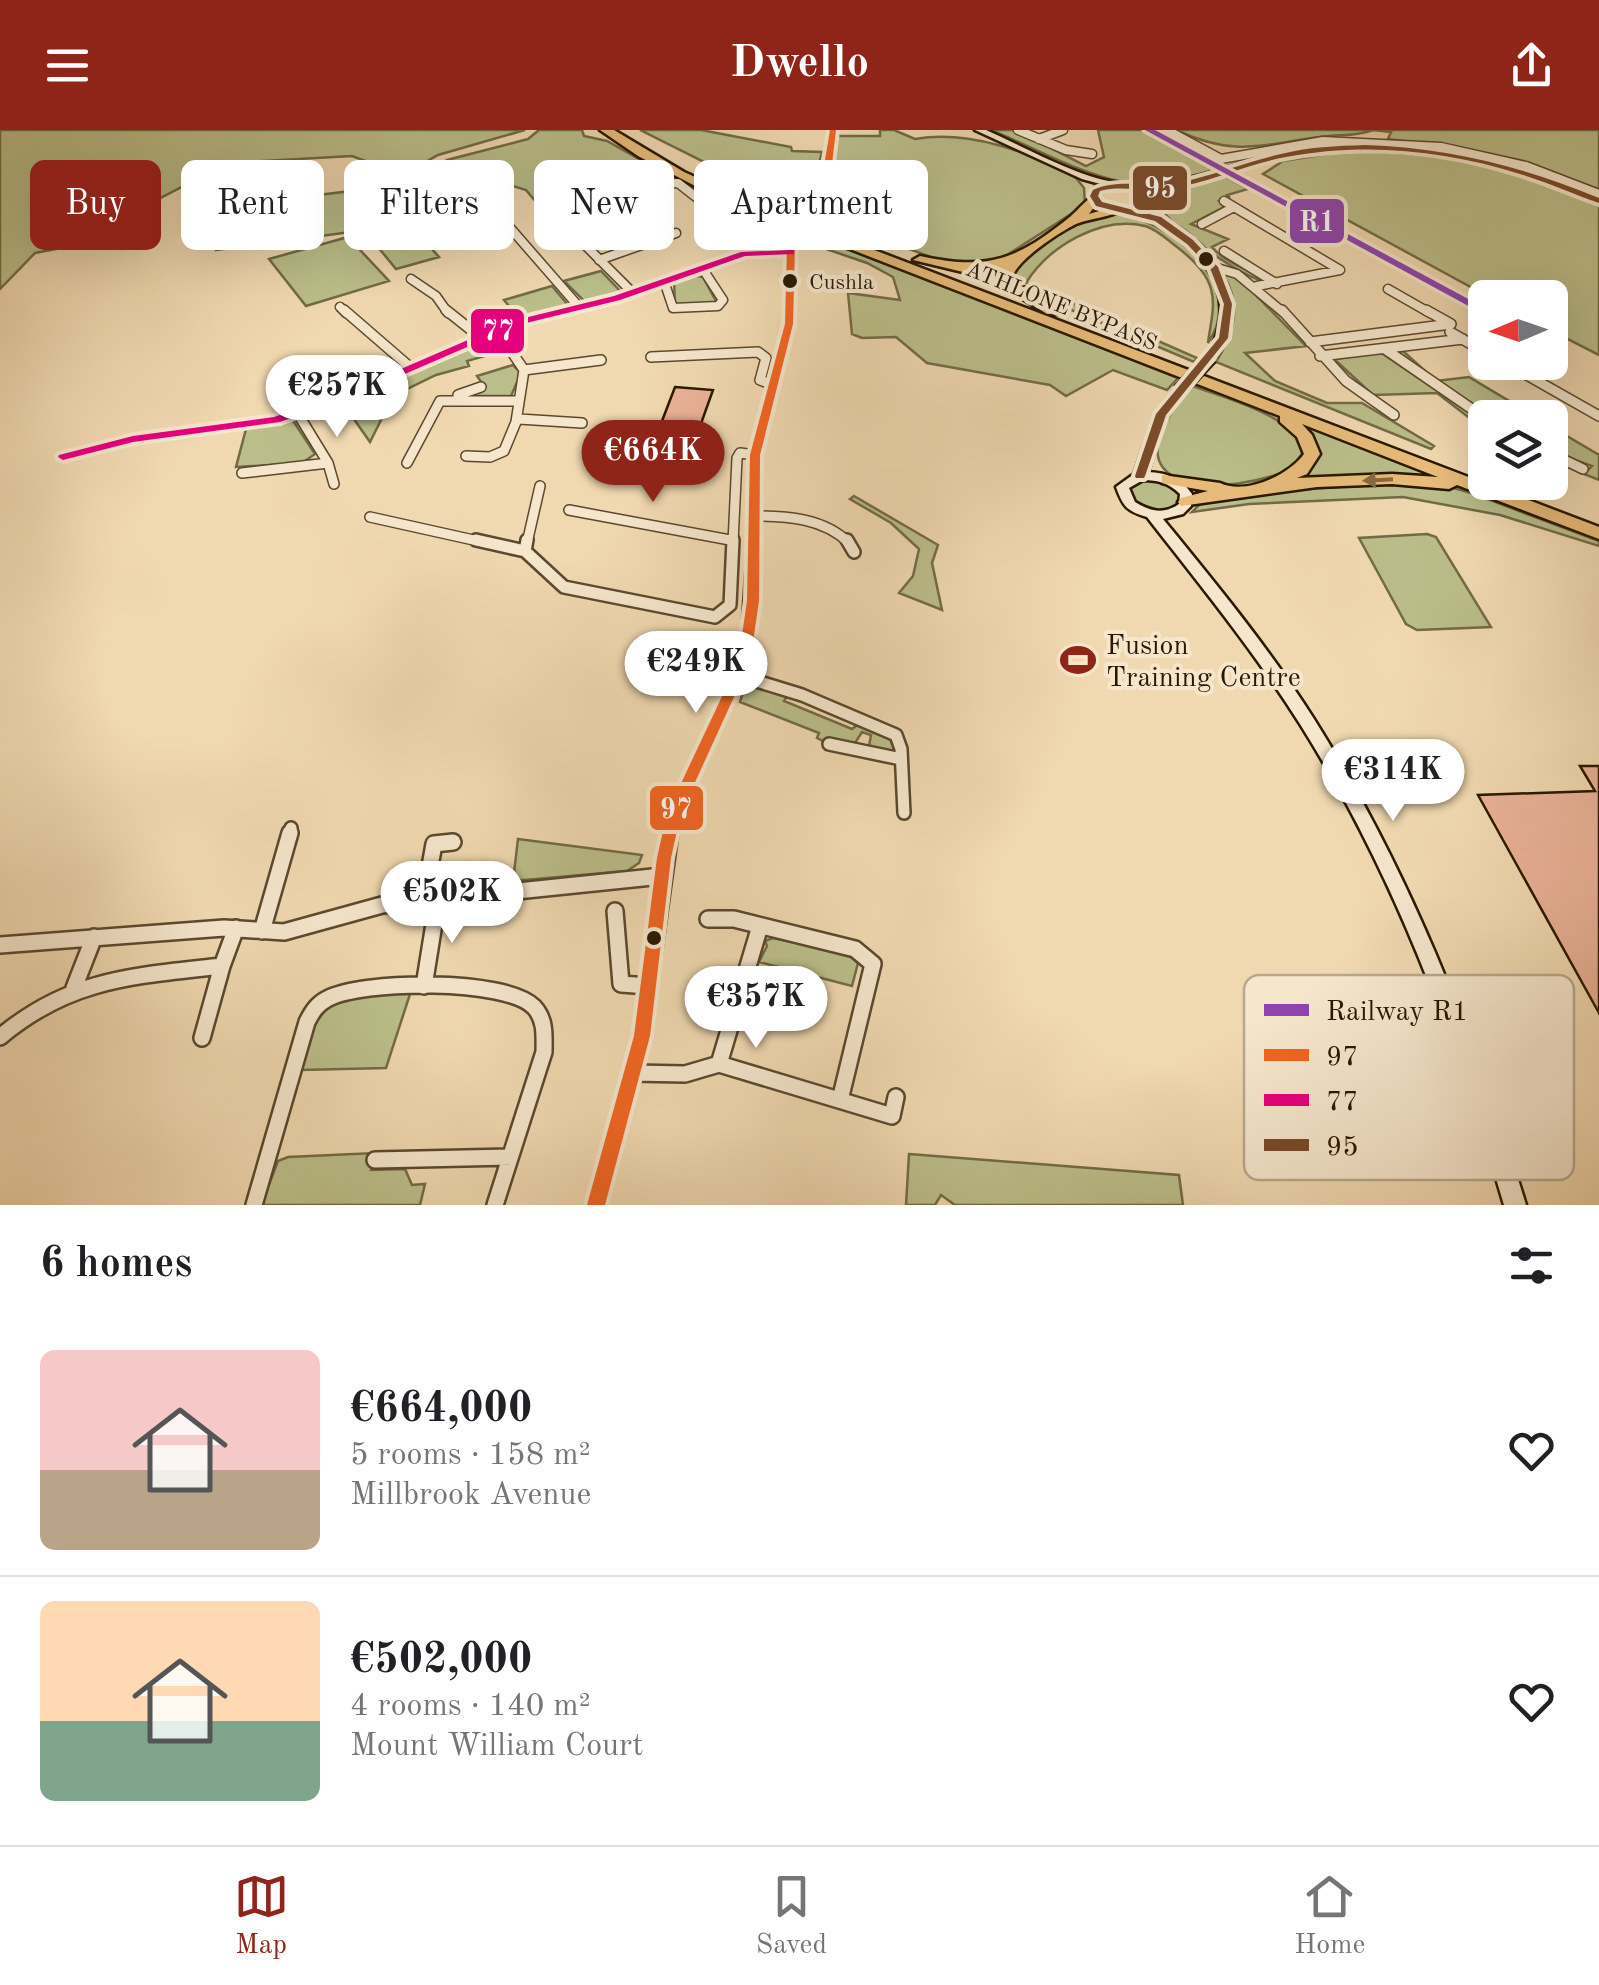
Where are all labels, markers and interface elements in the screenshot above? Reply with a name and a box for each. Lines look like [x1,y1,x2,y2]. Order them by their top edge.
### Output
icon: menu [40,38,95,93]
icon: share [1504,38,1559,93]
text: Dwello [730,42,869,87]
chip: Buy [30,160,161,250]
chip: Rent [181,160,324,250]
chip: Filters [344,160,514,250]
chip: New [534,160,674,250]
chip: Apartment [694,160,928,250]
line badge: 95 [1131,164,1189,212]
text: 95 [1144,176,1176,204]
line badge: R1 [1288,197,1346,245]
text: R1 [1299,210,1335,238]
unlabelled marker [1196,249,1216,269]
street label: ATHLONE BYPASS [962,258,1160,355]
marker: Cushla [780,271,800,291]
place label: Cushla [809,272,874,294]
north arrow [1468,280,1568,380]
map controls [1468,280,1568,500]
line badge: 77 [469,307,526,355]
text: 77 [482,319,514,347]
pin: €257K [267,355,407,440]
text: €257K [288,371,386,403]
button: layers [1468,400,1568,500]
pin: €664K [583,420,723,505]
text: €664K [604,436,702,468]
one-way arrow [1362,472,1394,488]
pin: €249K [626,631,766,716]
place label: Fusion Training Centre [1106,633,1301,693]
sports icon: Fusion Training Centre [1059,641,1097,679]
text: €249K [647,647,745,679]
pin: €314K [1323,739,1463,824]
text: €314K [1344,755,1442,787]
line badge: 97 [648,784,705,832]
text: 97 [660,797,692,825]
pin: €502K [382,861,522,946]
text: €502K [403,877,501,909]
unlabelled marker [644,928,664,948]
pin: €357K [686,966,826,1051]
legend [1244,975,1574,1180]
text: €357K [707,982,805,1014]
text: Railway R1 [1326,999,1468,1027]
text: 97 [1326,1044,1358,1072]
text: 77 [1326,1089,1358,1117]
text: 95 [1326,1134,1358,1162]
icon: filters [1504,1238,1559,1293]
text: 6 homes [40,1244,192,1286]
text: €664,000 [350,1389,532,1431]
icon: home [120,1390,240,1510]
icon: heart [1504,1423,1559,1478]
text: 5 rooms · 158 m² [350,1440,591,1472]
text: Millbrook Avenue [350,1480,591,1512]
text: €502,000 [350,1640,532,1682]
icon: home [120,1641,240,1761]
icon: heart [1504,1674,1559,1729]
text: 4 rooms · 140 m² [350,1691,591,1723]
text: Mount William Court [350,1731,643,1763]
tab: Map [234,1869,289,1964]
tab: Saved [756,1869,827,1964]
tab: Home [1294,1869,1365,1964]

